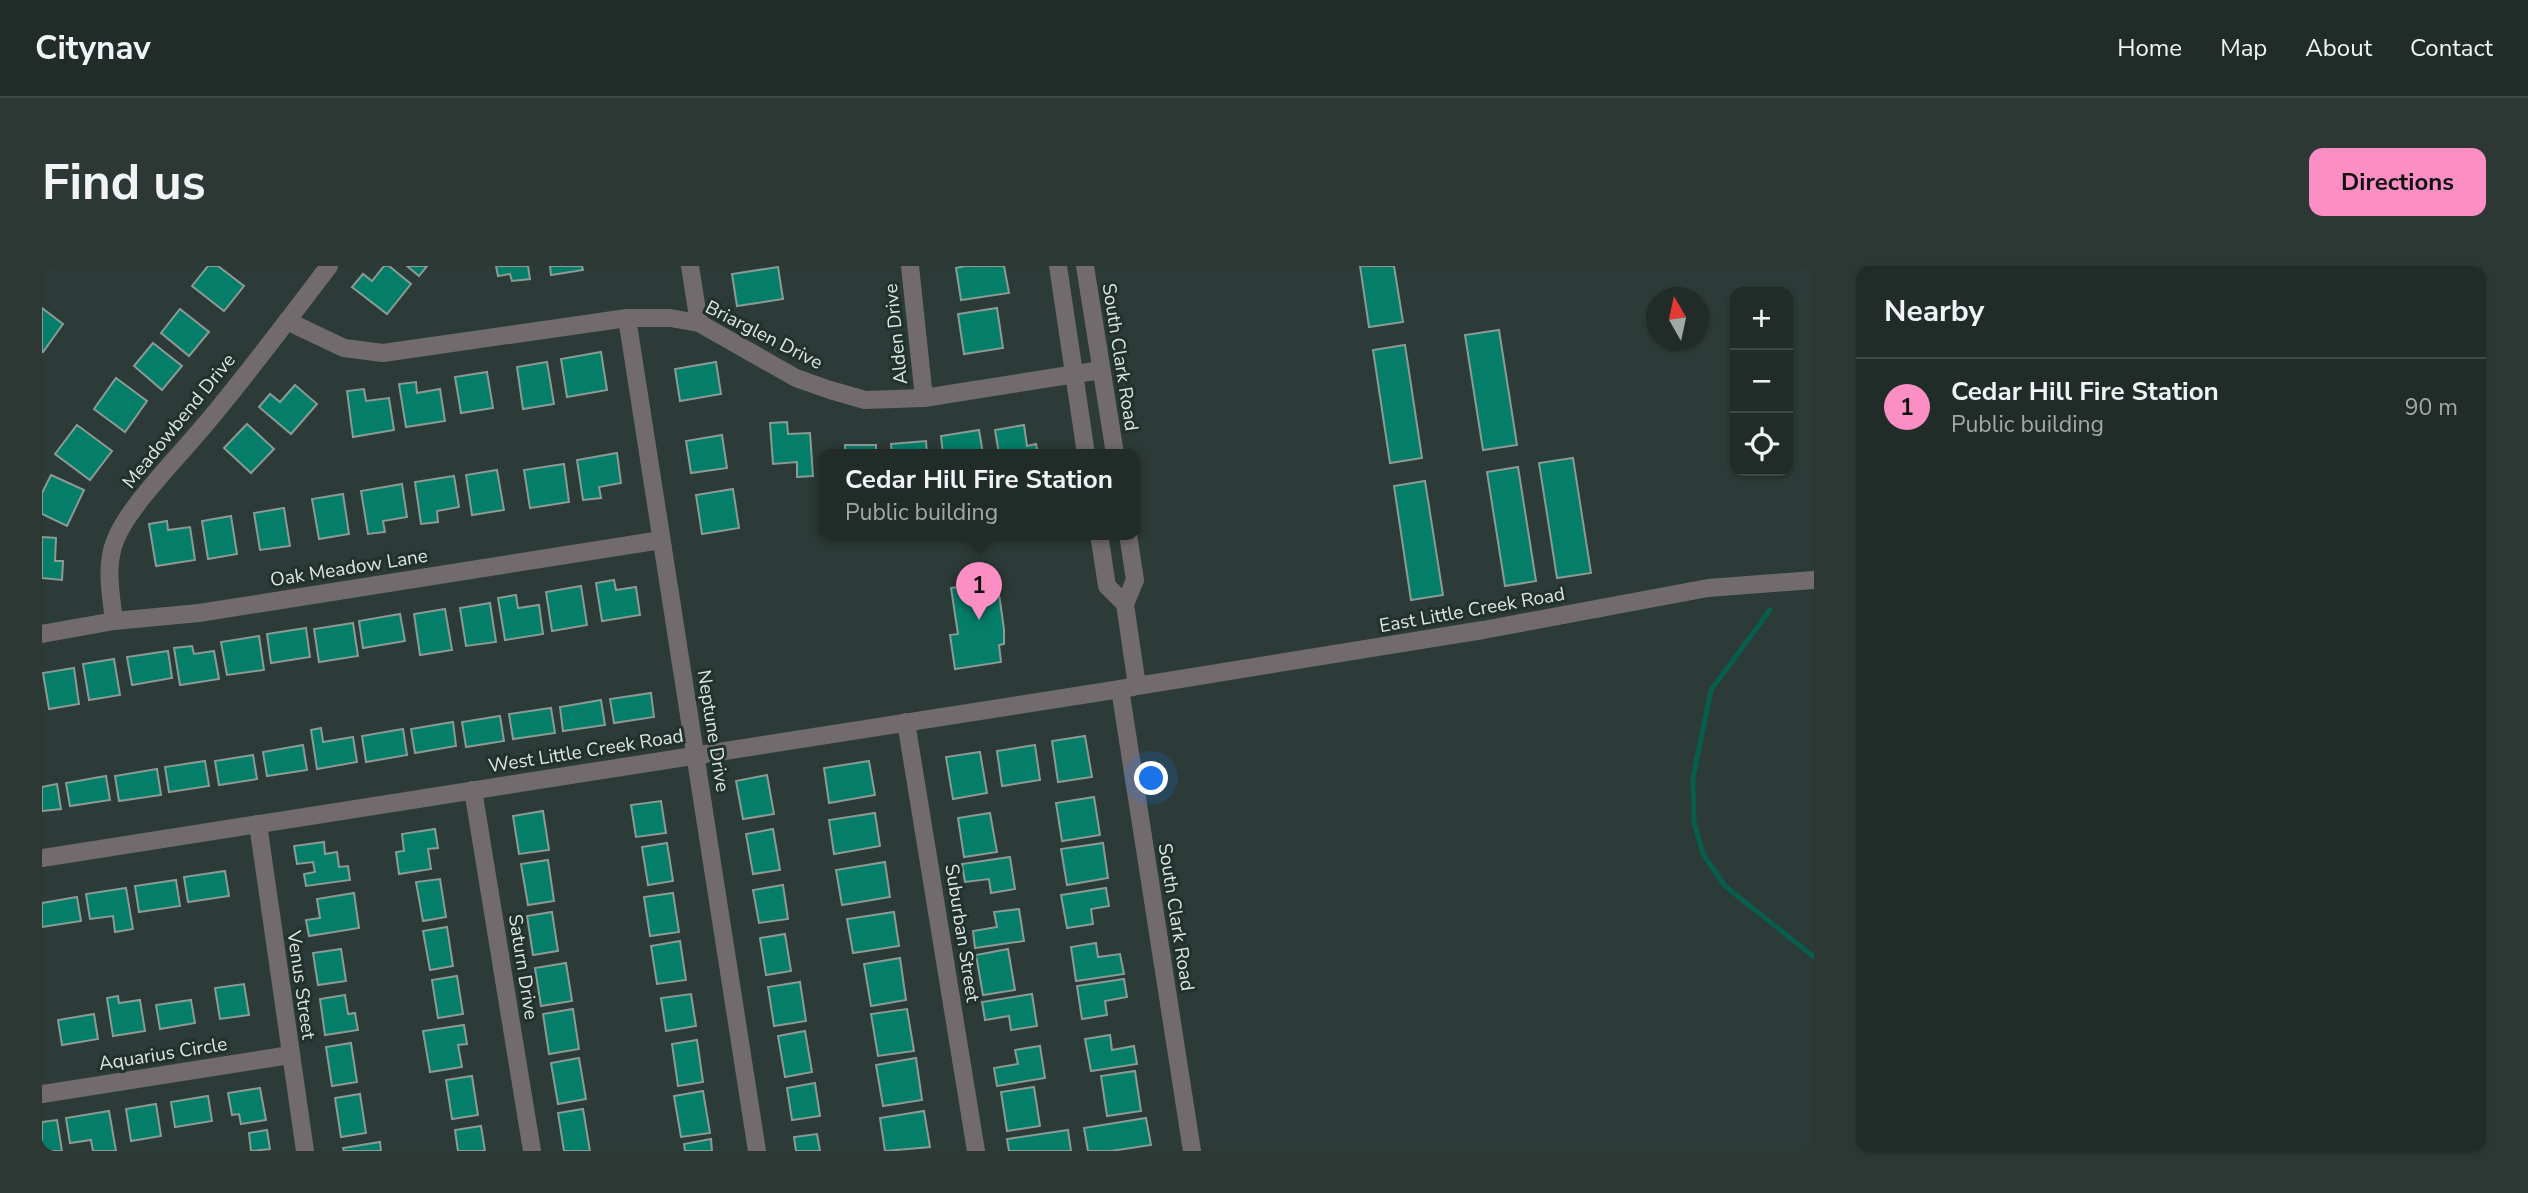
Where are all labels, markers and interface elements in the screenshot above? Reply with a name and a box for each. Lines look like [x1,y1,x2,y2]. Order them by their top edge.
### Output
text: Citynav [35,26,151,71]
text: Home [2117,32,2182,64]
text: Map [2220,32,2267,64]
text: About [2305,32,2372,64]
text: Contact [2410,32,2493,64]
button: Directions [2309,148,2486,216]
text: Find us [42,149,206,216]
street label: South Clark Road [1095,281,1145,433]
street label: Alden Drive [878,282,914,386]
north arrow [1646,287,1709,350]
map controls [1730,287,1793,476]
button: + [1730,287,1793,350]
text: Nearby [1884,291,1984,332]
street label: Briarglen Drive [701,294,827,376]
street label: Meadowbend Drive [116,348,242,494]
button: − [1730,350,1793,413]
text: Cedar Hill Fire Station [1951,374,2219,409]
text: 1 [1900,392,1914,423]
text: 90 m [2405,392,2458,423]
text: Public building [1951,409,2104,440]
button: locate [1730,413,1793,476]
popup [818,449,1140,540]
text: Cedar Hill Fire Station [845,462,1113,497]
text: Public building [845,497,998,528]
street label: Oak Meadow Lane [268,543,430,593]
pin: 1 [956,562,1002,620]
street label: East Little Creek Road [1377,581,1567,639]
street label: Neptune Drive [691,668,735,794]
street label: West Little Creek Road [487,723,685,779]
your location [1134,761,1168,795]
street label: South Clark Road [1151,841,1201,993]
street label: Suburban Street [938,862,986,1004]
street label: Saturn Drive [502,912,544,1022]
street label: Venus Street [280,928,322,1041]
street label: Aquarius Circle [97,1031,229,1077]

